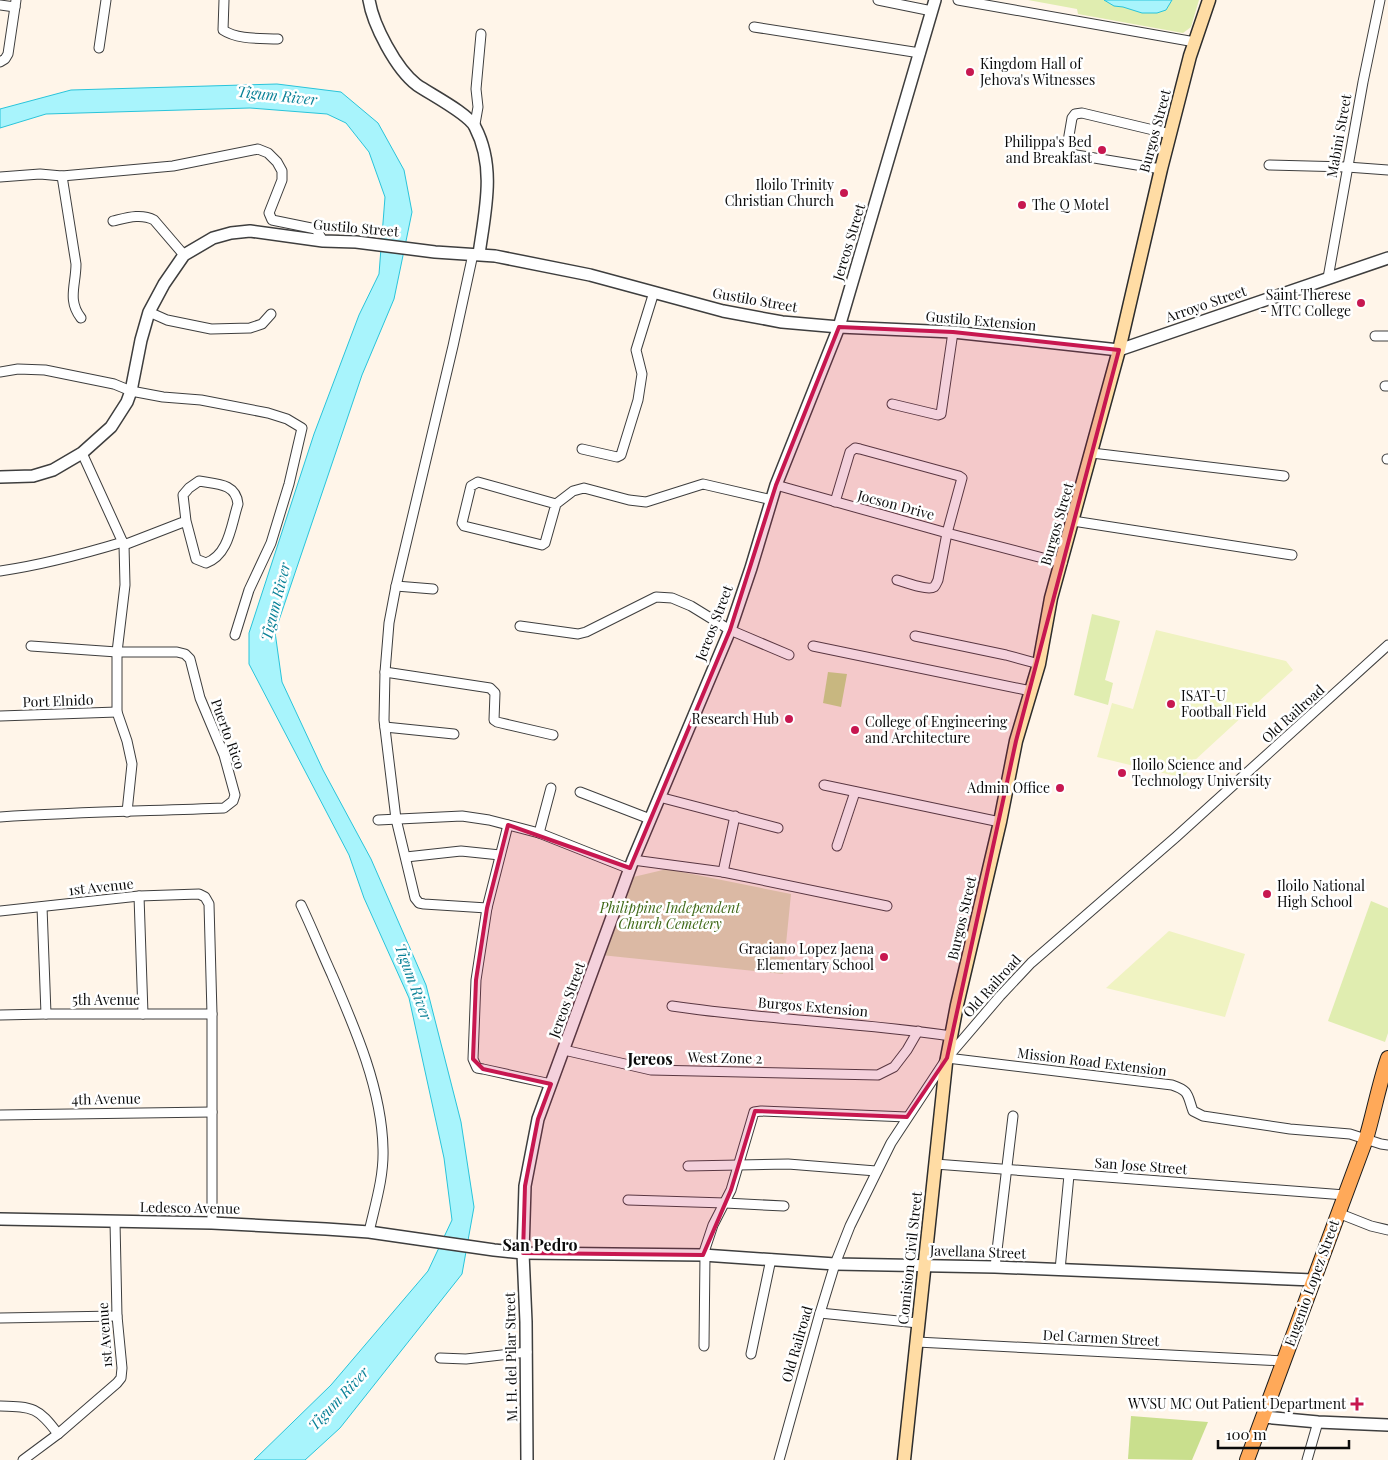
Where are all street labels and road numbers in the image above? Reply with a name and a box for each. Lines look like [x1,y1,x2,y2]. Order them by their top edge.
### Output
street label: Burgos Street [1134,86,1175,175]
street label: Mabini Street [1322,92,1355,179]
street label: Jereos Street [828,200,870,284]
street label: Gustilo Street [312,214,401,241]
street label: Arroyo Street [1162,280,1250,327]
street label: Gustilo Street [711,283,800,317]
street label: Gustilo Extension [925,306,1038,335]
street label: Burgos Street [1036,479,1078,567]
street label: Jocson Drive [855,485,937,524]
street label: Jereos Street [690,581,737,664]
street label: Old Railroad [1257,680,1328,747]
street label: Port Elnido [22,690,94,711]
street label: Puerto Rico [207,696,250,772]
street label: Burgos Street [943,873,981,962]
street label: 1st Avenue [67,874,134,899]
street label: Old Railroad [958,950,1025,1021]
street label: Jereos Street [544,958,589,1041]
street label: 5th Avenue [72,990,140,1009]
street label: Burgos Extension [757,992,869,1021]
street label: Mission Road Extension [1016,1043,1168,1080]
street label: West Zone 2 [686,1047,763,1068]
street label: 4th Avenue [71,1088,141,1109]
street label: San Jose Street [1094,1153,1189,1178]
street label: Comision Civil Street [893,1190,926,1325]
street label: Ledesco Avenue [140,1197,240,1218]
street label: Eugenio Lopez Street [1280,1216,1344,1349]
street label: Javellana Street [929,1240,1027,1263]
street label: M. H. del Pilar Street [500,1291,521,1422]
street label: 1st Avenue [93,1302,116,1368]
street label: Old Railroad [777,1303,816,1384]
street label: Del Carmen Street [1042,1325,1161,1350]

